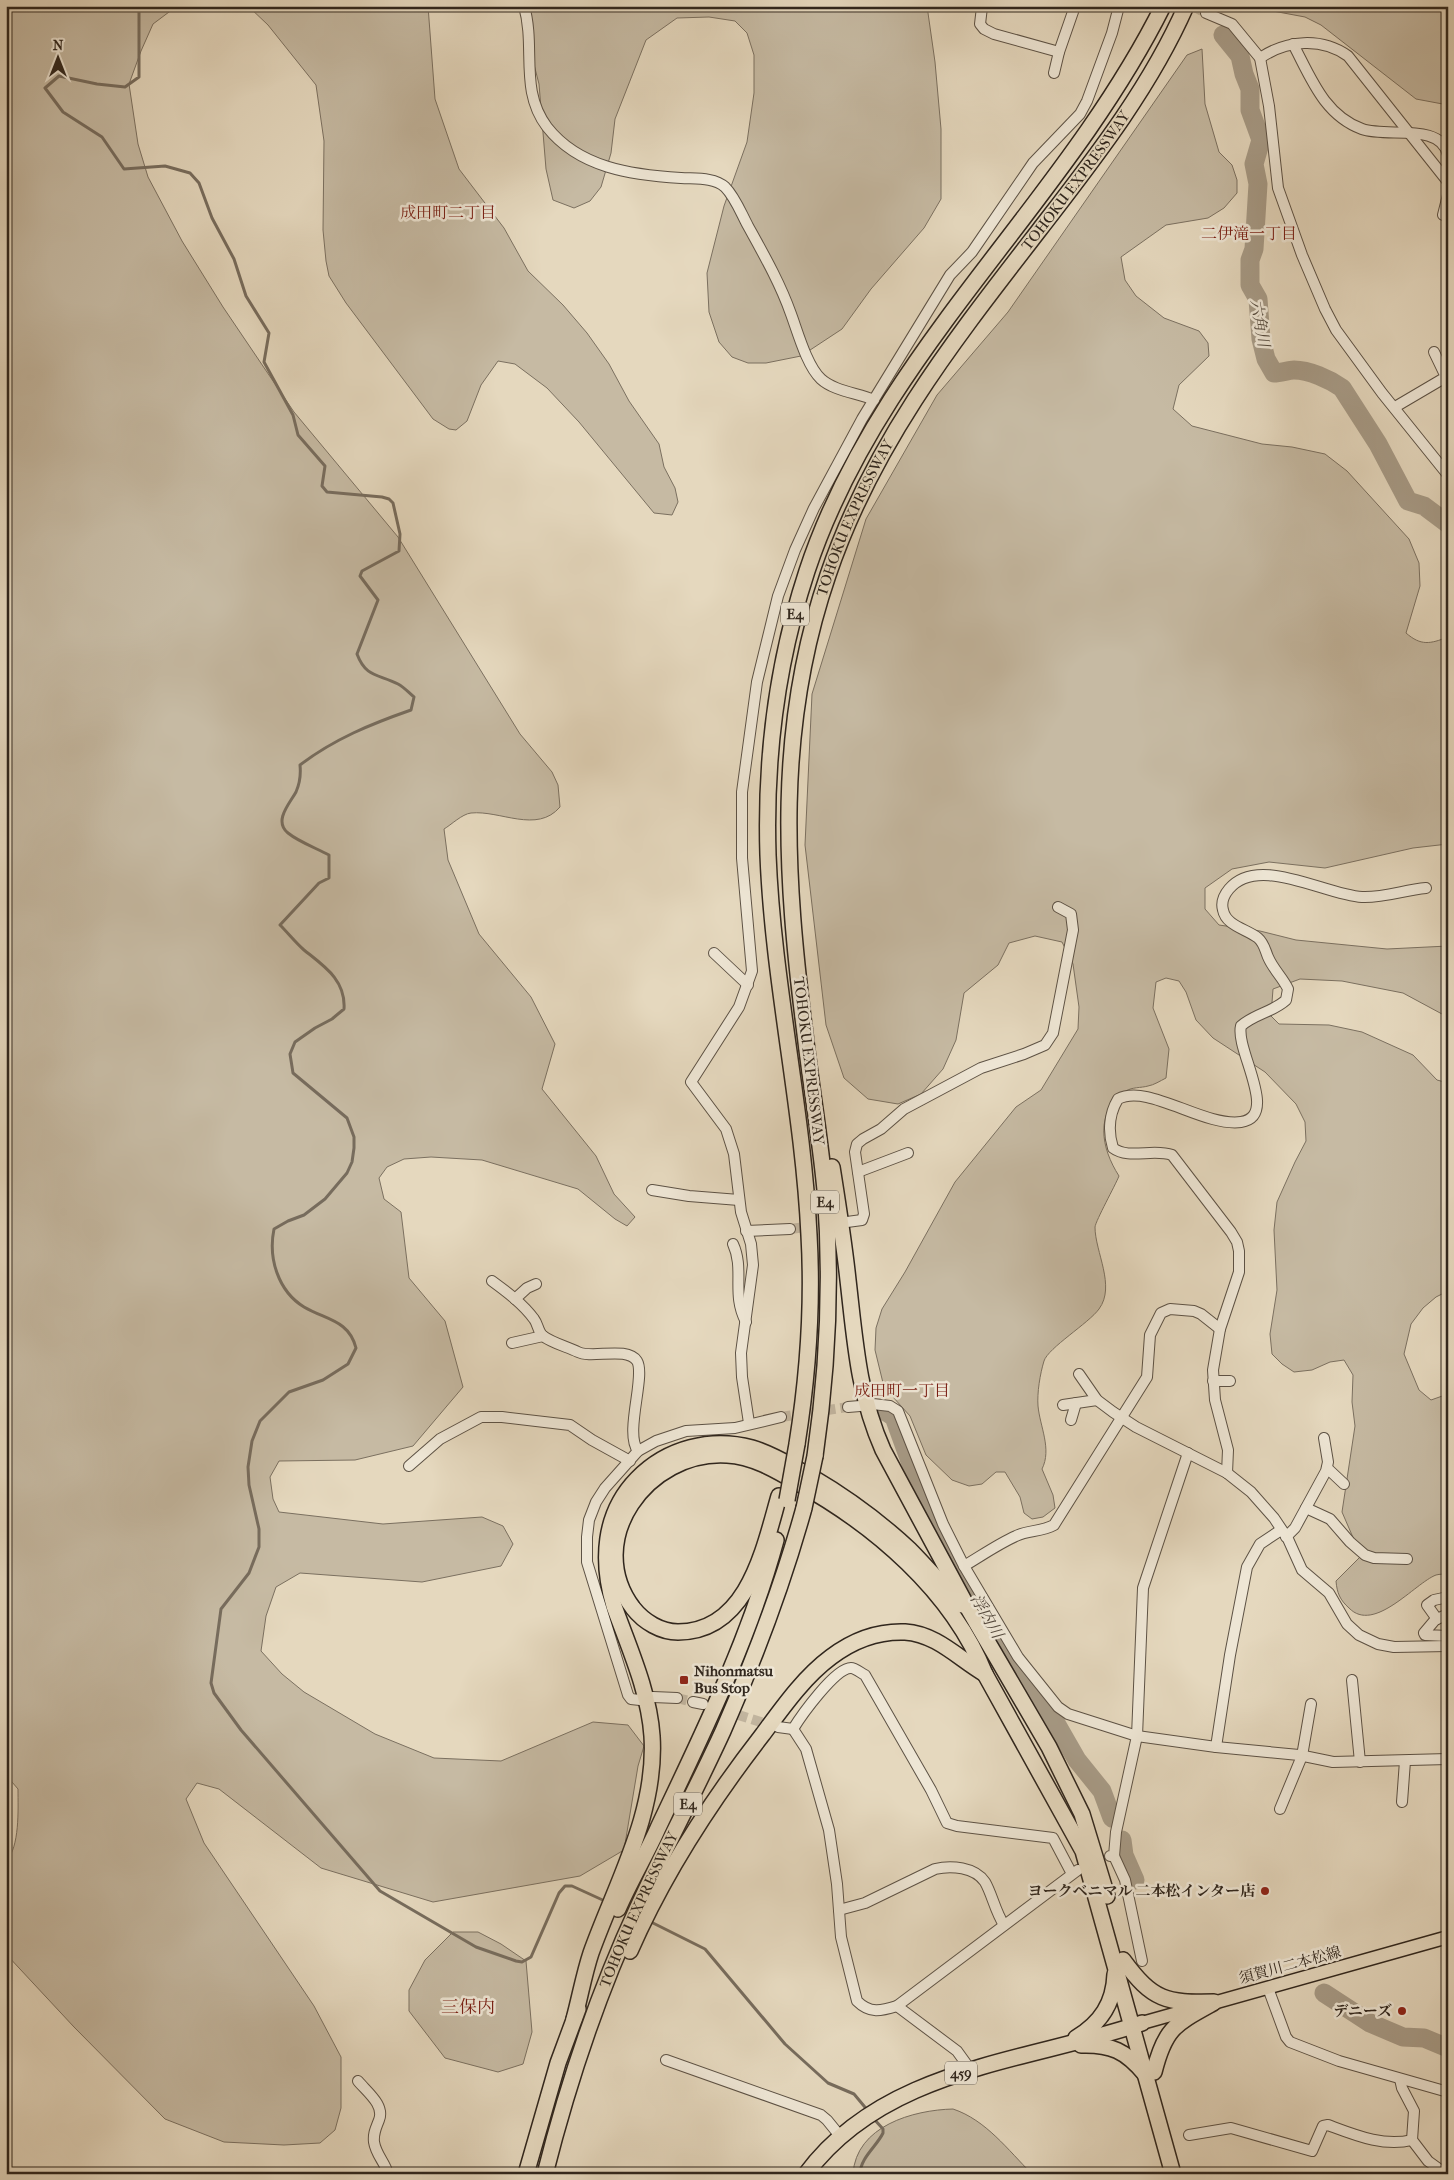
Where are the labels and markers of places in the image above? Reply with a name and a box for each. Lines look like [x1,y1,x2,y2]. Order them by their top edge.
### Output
place label: Nihonmatsu Bus Stop [694,1662,774,1697]
marker: Nihonmatsu Bus Stop [678,1674,690,1686]
place label: ヨークベニマル 二本松インター店 [1027,1882,1255,1900]
marker: ヨークベニマル 二本松インター店 [1259,1885,1271,1897]
place label: デニーズ [1333,2002,1392,2020]
marker: デニーズ [1396,2005,1408,2017]

